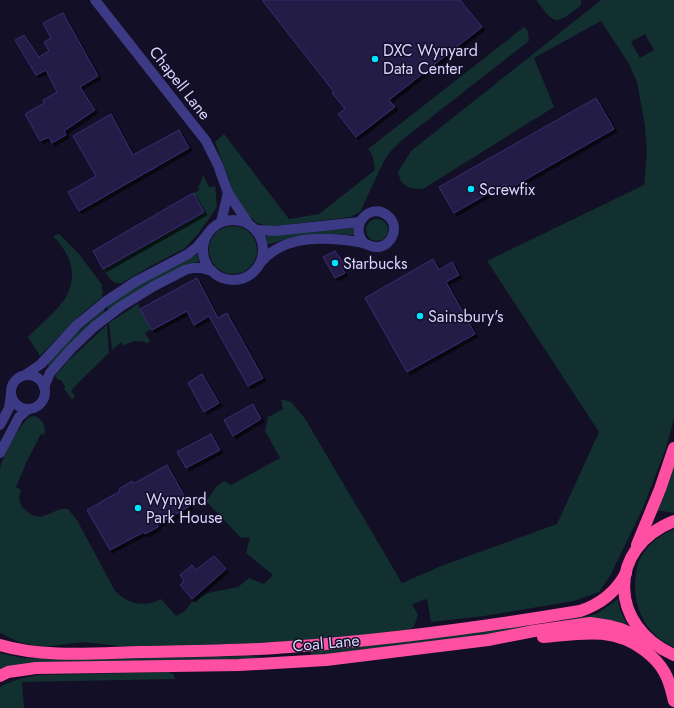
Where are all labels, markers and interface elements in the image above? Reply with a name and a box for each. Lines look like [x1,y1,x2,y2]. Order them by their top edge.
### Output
place label: DXC Wynyard Data Center [383,39,478,80]
street label: Chapell Lane [144,41,216,125]
marker: DXC Wynyard Data Center [370,54,380,64]
place label: Screwfix [479,178,535,201]
marker: Screwfix [466,184,476,194]
place label: Starbucks [343,252,407,275]
marker: Starbucks [330,258,340,268]
place label: Sainsbury's [428,305,503,328]
marker: Sainsbury's [415,311,425,321]
place label: Wynyard Park House [146,488,223,529]
marker: Wynyard Park House [133,503,143,513]
street label: Coal Lane [291,629,361,657]

